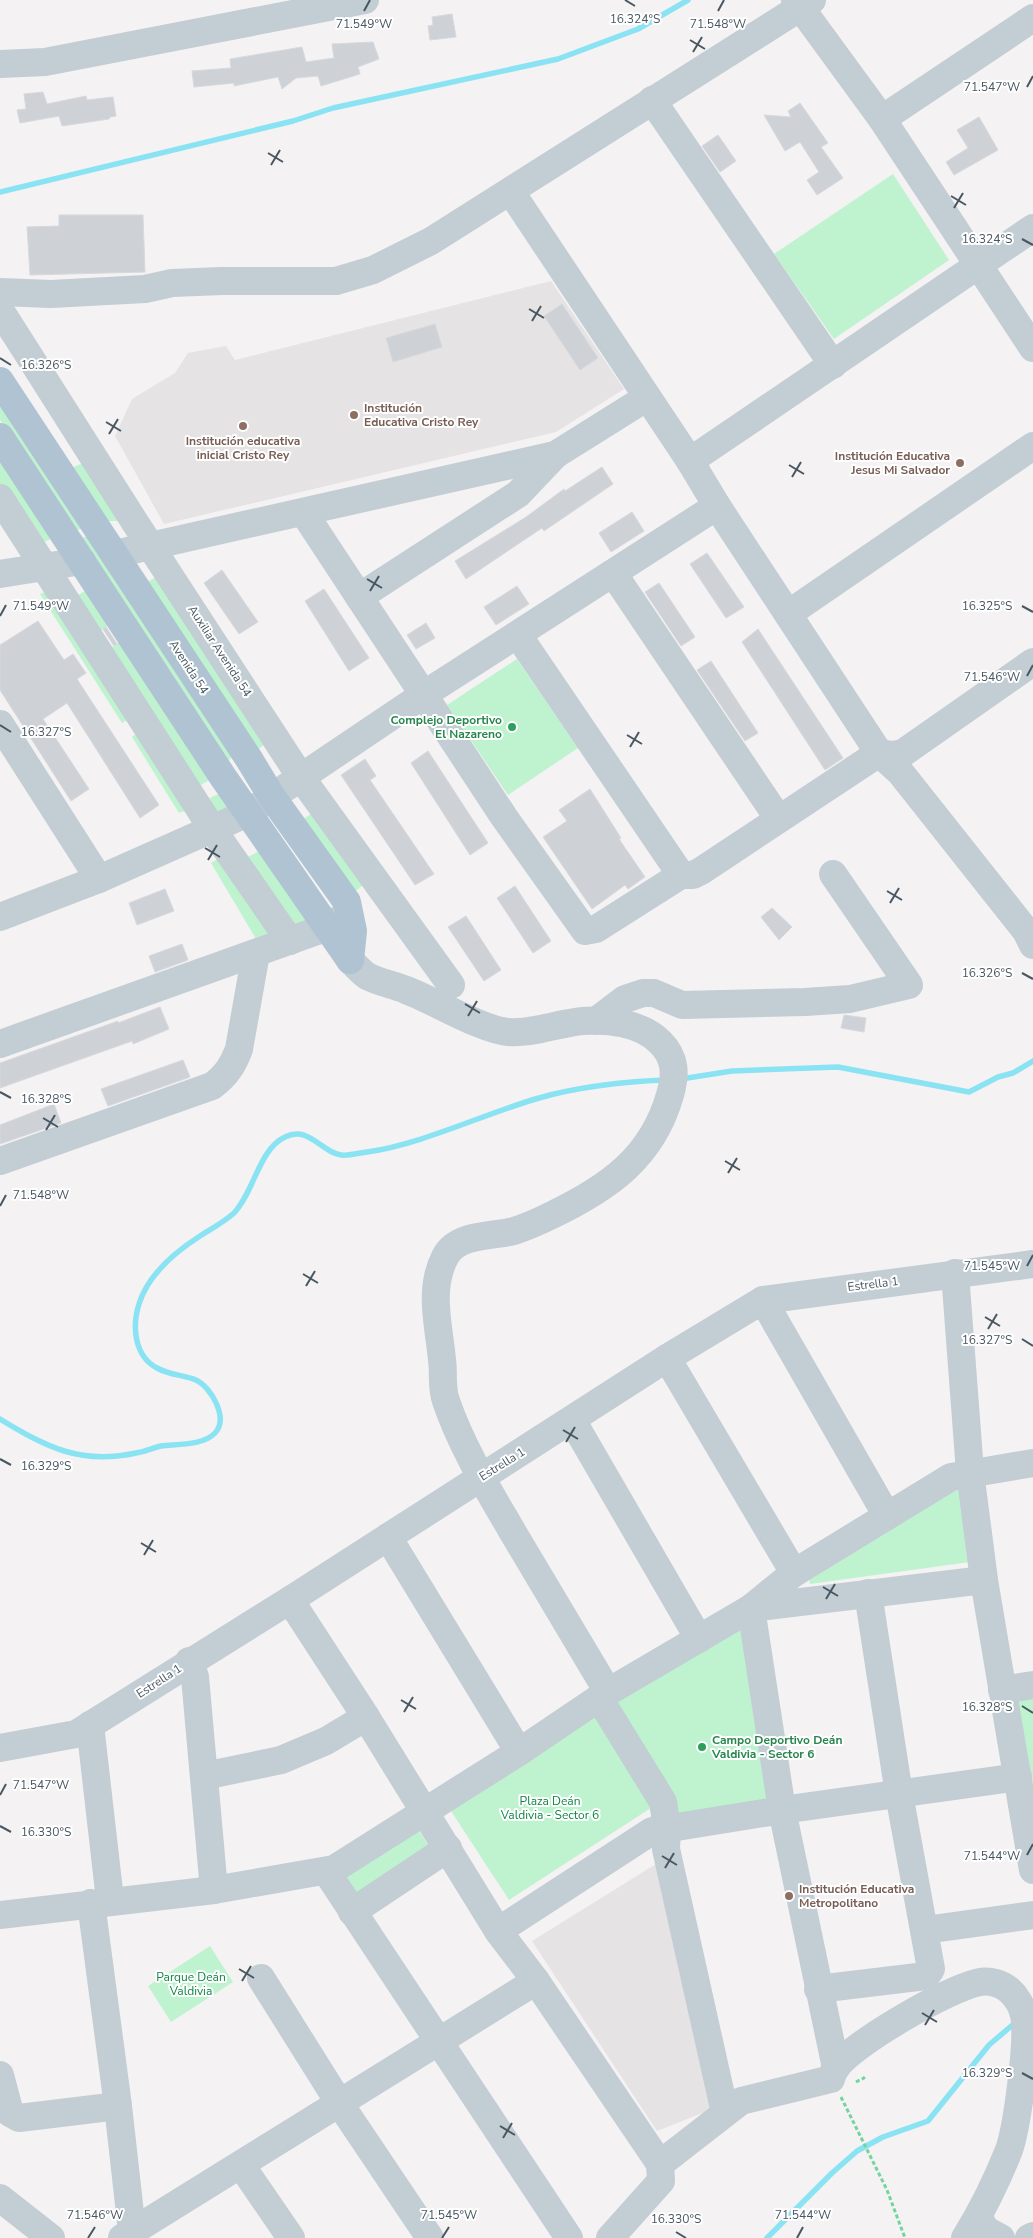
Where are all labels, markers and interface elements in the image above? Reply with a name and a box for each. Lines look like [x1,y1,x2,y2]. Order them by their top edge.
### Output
text: 16.324°S [610,11,660,27]
text: 71.549°W [336,16,392,32]
text: 71.548°W [690,16,746,32]
text: 71.547°W [964,79,1020,95]
text: 16.324°S [962,231,1012,247]
text: 16.326°S [21,357,71,373]
place label: Institución Educativa Cristo Rey [364,400,479,430]
marker: Institución Educativa Cristo Rey [348,409,360,421]
marker: Institución educativa inicial Cristo Rey [237,420,249,432]
place label: Institución educativa inicial Cristo Rey [186,433,300,463]
place label: Institución Educativa Jesus Mi Salvador [835,448,950,478]
marker: Institución Educativa Jesus Mi Salvador [954,457,966,469]
text: 71.549°W [13,598,69,614]
text: 16.325°S [962,598,1012,614]
street label: Auxiliar Avenida 54 [185,603,255,699]
street label: Avenida 54 [166,637,212,697]
text: 71.546°W [964,669,1020,685]
place label: Complejo Deportivo El Nazareno [391,712,502,742]
marker: Complejo Deportivo El Nazareno [506,721,518,733]
text: 16.327°S [21,724,71,740]
text: 16.326°S [962,965,1012,981]
text: 16.328°S [21,1091,71,1107]
text: 71.548°W [13,1187,69,1203]
text: 71.545°W [964,1258,1020,1274]
street label: Estrella 1 [847,1273,899,1295]
text: 16.327°S [962,1332,1012,1348]
street label: Estrella 1 [476,1444,528,1484]
text: 16.329°S [21,1458,71,1474]
street label: Estrella 1 [133,1660,185,1702]
text: 16.328°S [962,1699,1012,1715]
place label: Campo Deportivo Deán Valdivia - Sector 6 [711,1732,842,1762]
marker: Campo Deportivo Deán Valdivia - Sector 6 [696,1741,708,1753]
text: 71.547°W [13,1777,69,1793]
park label: Plaza Deán Valdivia - Sector 6 [500,1793,599,1823]
text: 16.330°S [21,1824,71,1840]
text: 71.544°W [964,1848,1020,1864]
place label: Institución Educativa Metropolitano [799,1881,914,1911]
marker: Institución Educativa Metropolitano [783,1890,795,1902]
park label: Parque Deán Valdivia [156,1969,226,1999]
text: 16.329°S [962,2065,1012,2081]
text: 71.546°W [67,2207,123,2223]
text: 71.545°W [421,2207,477,2223]
text: 71.544°W [775,2207,831,2223]
text: 16.330°S [651,2211,701,2227]

